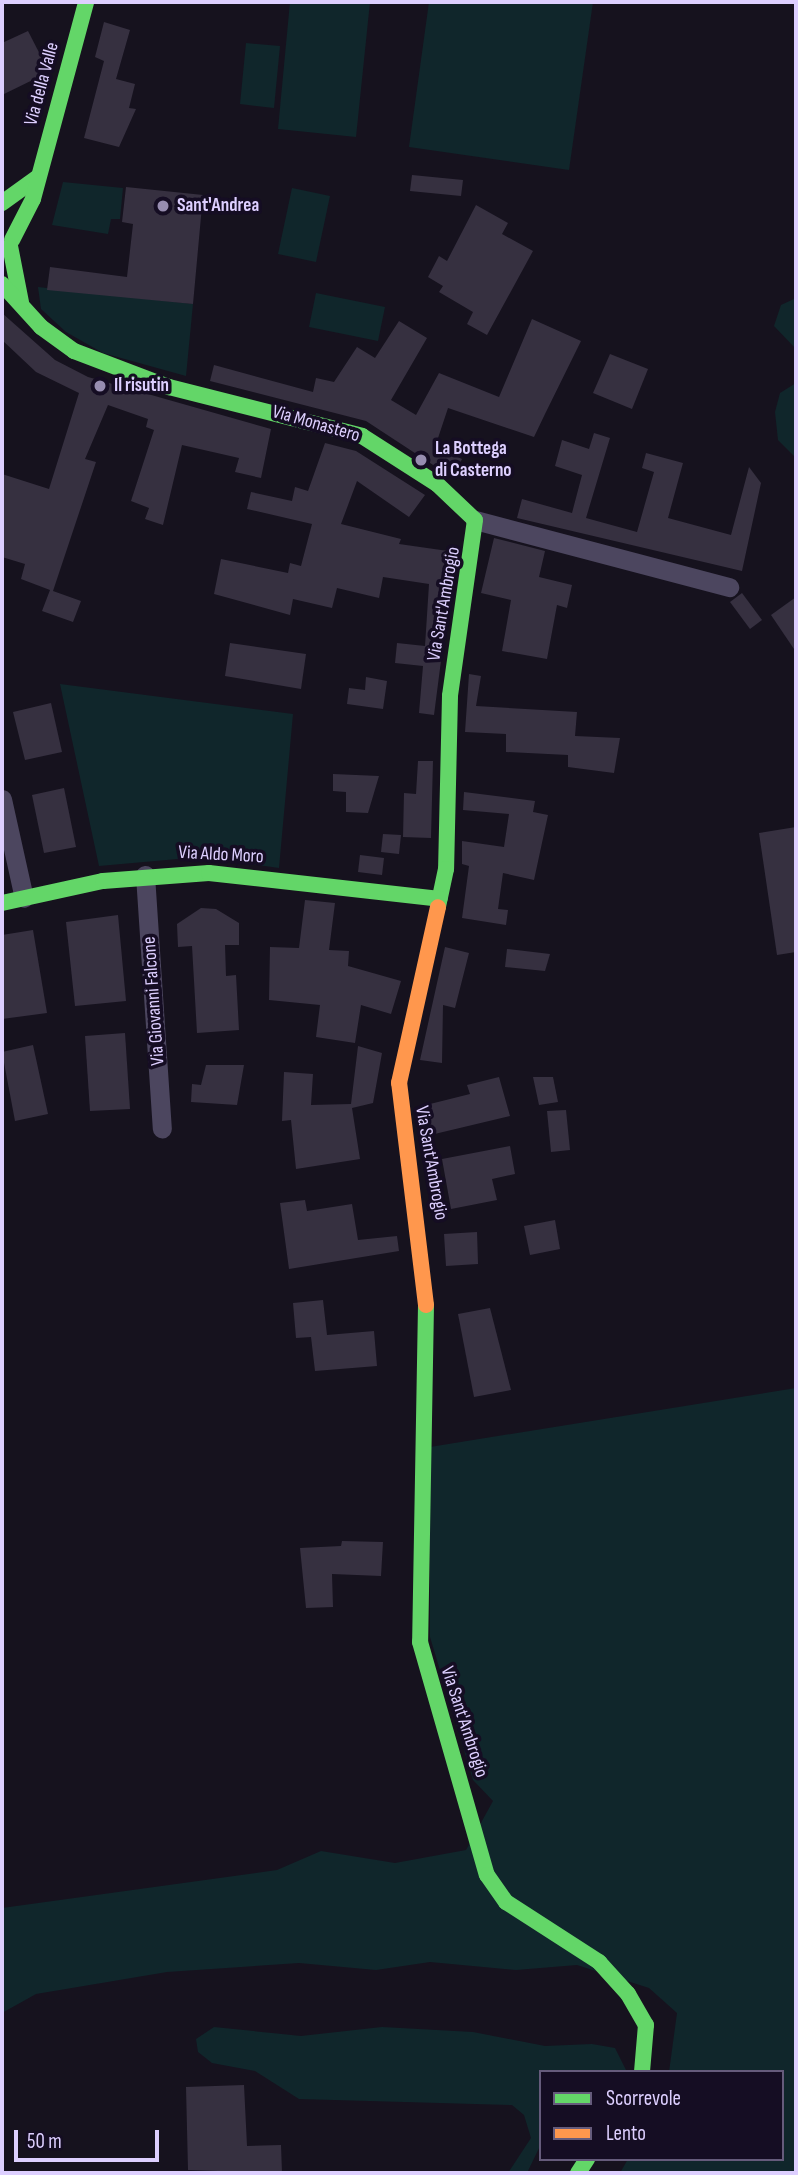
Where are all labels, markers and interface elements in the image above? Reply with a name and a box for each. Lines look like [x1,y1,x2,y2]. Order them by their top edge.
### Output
street label: Via della Valle [20,40,64,128]
place label: Sant'Andrea [177,195,259,217]
marker: Sant'Andrea [155,198,171,214]
place label: Il risutin [114,375,169,397]
marker: Il risutin [92,378,108,394]
street label: Via Monastero [270,401,362,447]
place label: La Bottega di Casterno [435,438,512,482]
marker: La Bottega di Casterno [413,452,429,468]
street label: Via Sant'Ambrogio [423,545,465,663]
street label: Via Aldo Moro [178,841,264,869]
street label: Via Giovanni Falcone [138,936,170,1066]
street label: Via Sant'Ambrogio [410,1104,452,1222]
street label: Via Sant'Ambrogio [435,1664,493,1780]
legend [539,2070,784,2161]
text: Scorrevole [606,2086,681,2111]
scale bar [18,2116,163,2160]
text: Lento [606,2121,646,2146]
text: 50 m [27,2129,62,2154]

